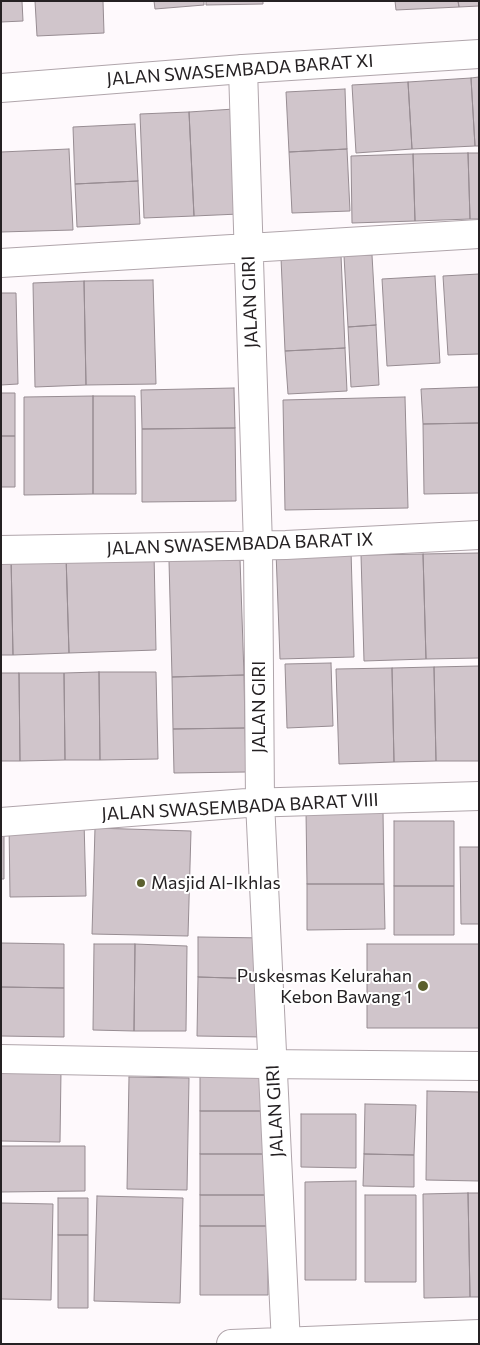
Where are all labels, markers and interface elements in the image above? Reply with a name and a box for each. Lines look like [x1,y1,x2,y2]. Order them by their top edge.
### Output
street label: JALAN SWASEMBADA BARAT XI [106,50,374,90]
street label: JALAN GIRI [238,255,262,349]
street label: JALAN SWASEMBADA BARAT IX [106,529,374,559]
street label: JALAN GIRI [248,661,270,753]
street label: JALAN SWASEMBADA BARAT VIII [101,789,379,825]
place label: Masjid Al-Ikhlas [151,872,281,894]
marker: Masjid Al-Ikhlas [135,877,147,889]
place label: Puskesmas Kelurahan Kebon Bawang 1 [237,965,412,1008]
marker: Puskesmas Kelurahan Kebon Bawang 1 [416,979,430,993]
street label: JALAN GIRI [262,1064,288,1158]

